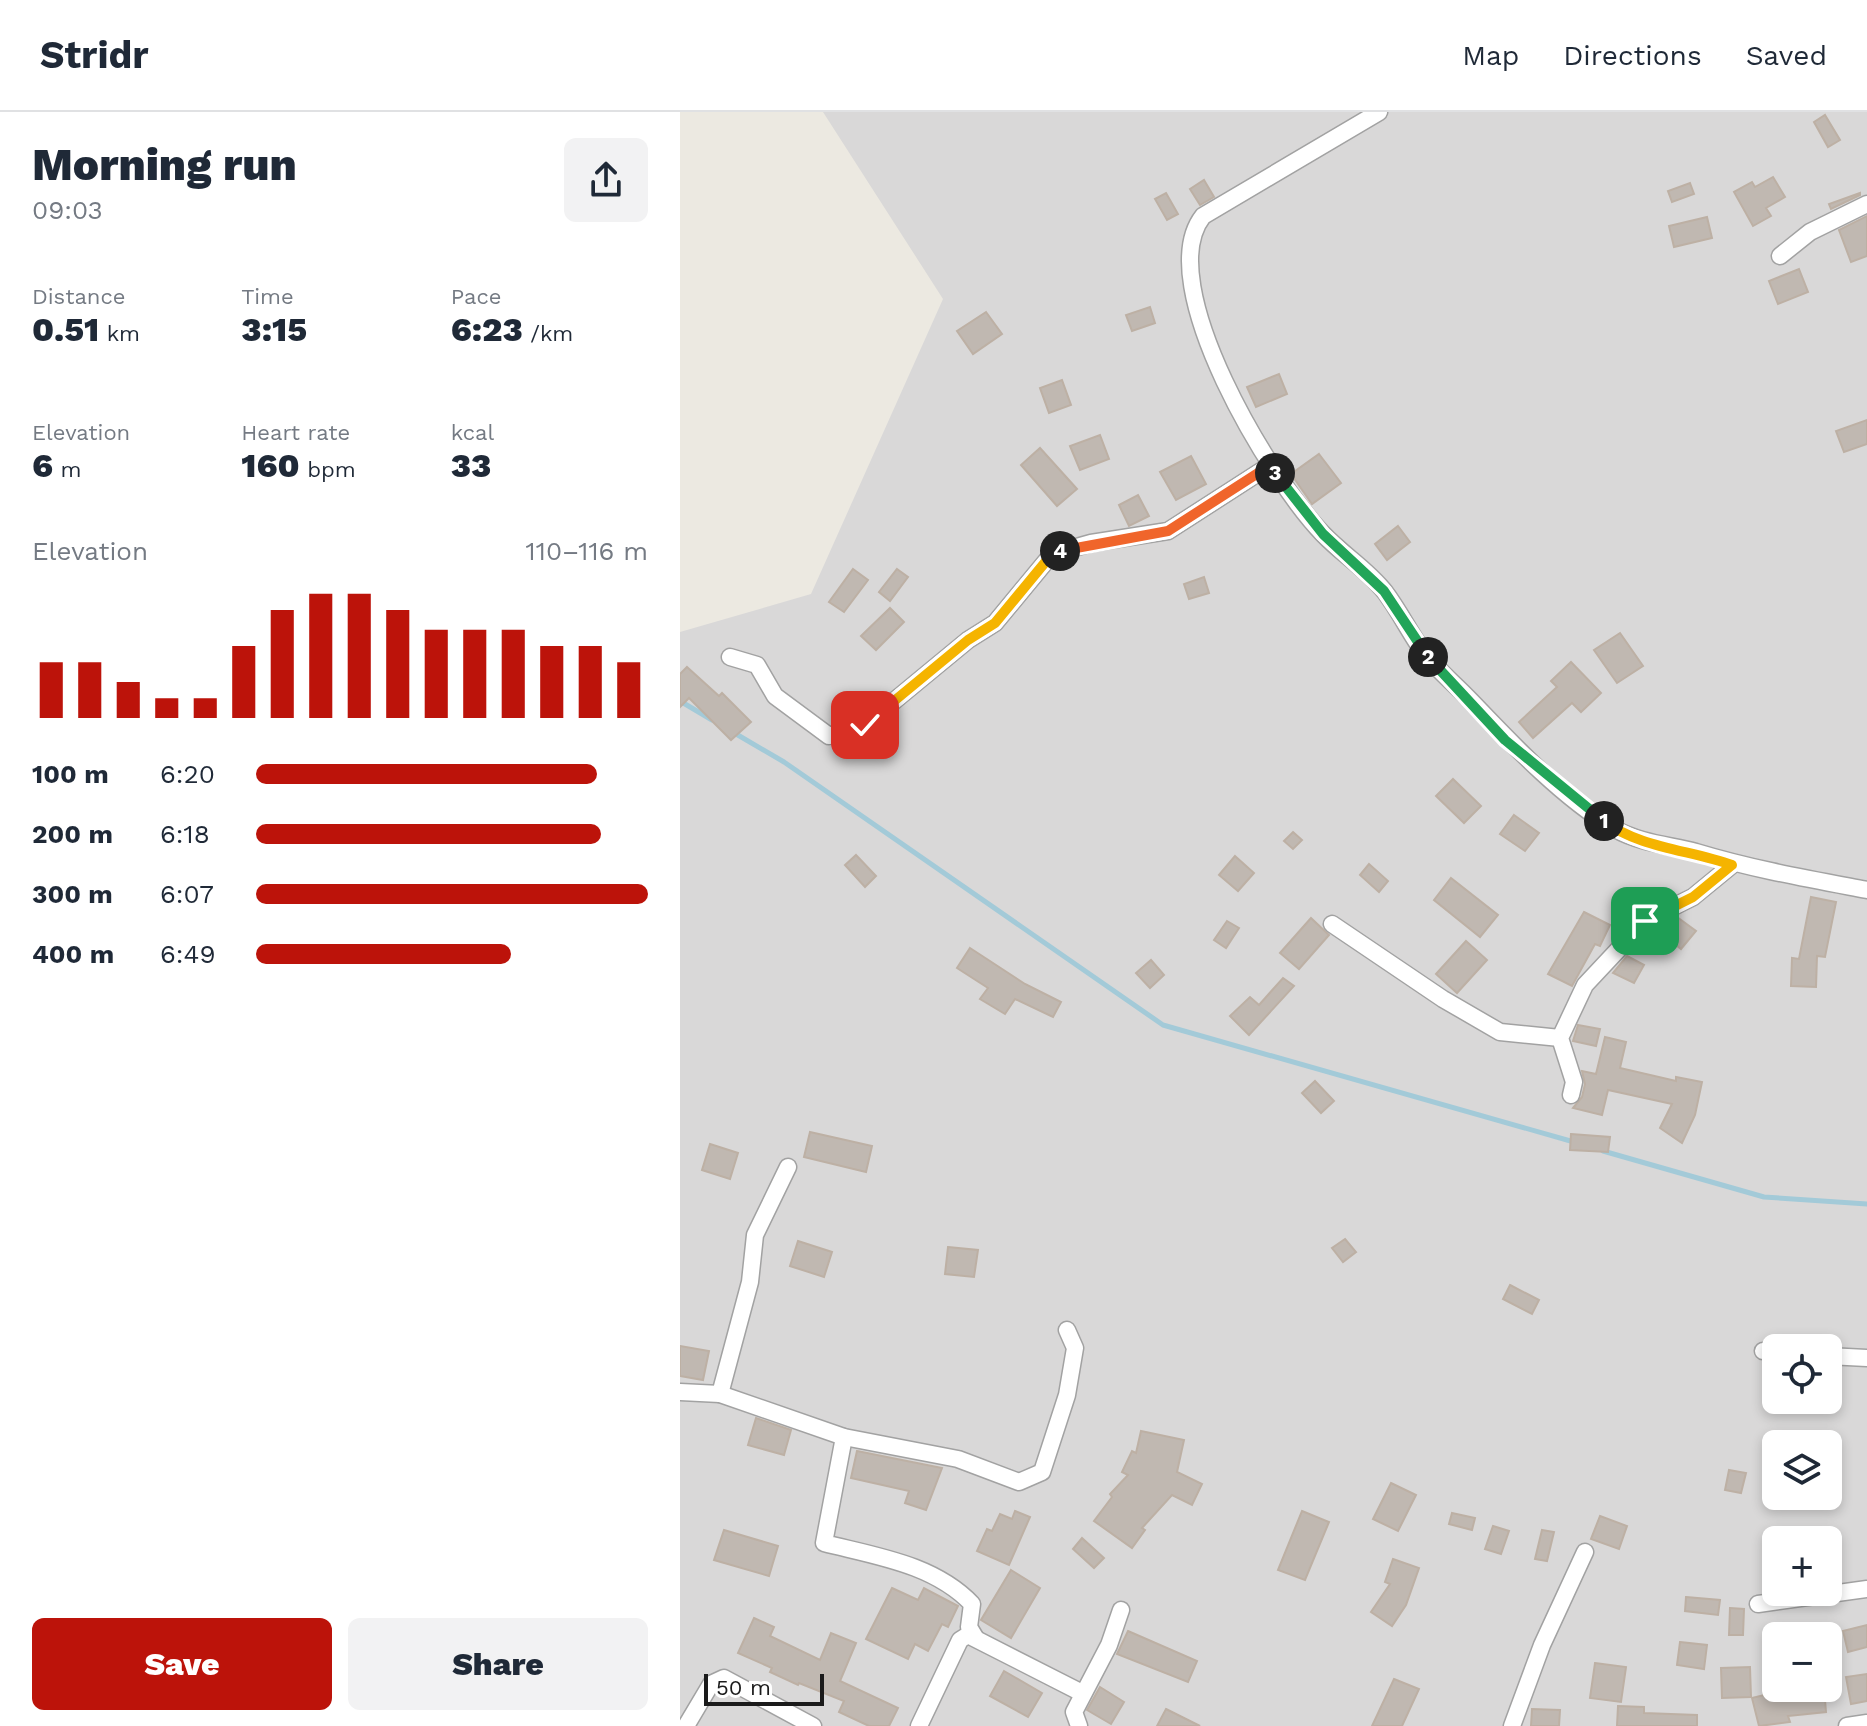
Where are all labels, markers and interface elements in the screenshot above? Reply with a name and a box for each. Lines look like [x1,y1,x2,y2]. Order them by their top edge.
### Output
text: Stridr [40,33,149,77]
text: Map [1462,39,1519,72]
text: Directions [1563,39,1702,72]
text: Saved [1746,39,1827,72]
button: share [564,138,648,222]
text: Morning run [32,139,297,191]
text: 09:03 [32,195,103,225]
text: Distance [32,284,126,309]
text: Time [241,284,294,309]
text: Pace [451,284,502,309]
text: 0.51 [32,309,99,349]
text: 3:15 [241,309,307,349]
text: 6:23 [451,309,523,349]
text: km [99,321,140,346]
text: /km [523,321,573,346]
text: Elevation [32,420,130,445]
text: Heart rate [241,420,350,445]
text: kcal [451,420,494,445]
text: 6 [32,445,53,485]
text: 160 [241,445,300,485]
text: 33 [451,445,491,485]
pin: 3 [1255,453,1295,493]
text: m [53,457,82,482]
text: bpm [300,457,356,482]
text: 3 [1268,460,1282,485]
pin: 4 [1040,531,1080,571]
text: Elevation [32,536,148,566]
text: 110–116 m [526,536,648,566]
text: 4 [1053,538,1067,563]
pin: 2 [1408,637,1448,677]
text: 2 [1421,644,1435,669]
pin [831,691,899,759]
icon: check [843,703,887,747]
text: 100 m [32,759,109,789]
text: 6:20 [160,759,215,789]
pin: 1 [1584,801,1624,841]
text: 1 [1599,808,1609,833]
text: 200 m [32,819,113,849]
text: 6:18 [160,819,210,849]
text: 300 m [32,879,113,909]
text: 6:07 [160,879,214,909]
pin [1611,887,1679,955]
icon: arrive [1623,899,1667,943]
text: 400 m [32,939,114,969]
text: 6:49 [160,939,215,969]
map controls [1762,1334,1842,1702]
button: locate [1762,1334,1842,1414]
button: layers [1762,1430,1842,1510]
button: + [1762,1526,1842,1606]
button: Save [32,1618,332,1710]
button: Share [348,1618,648,1710]
button: − [1762,1622,1842,1702]
scale bar [704,1670,824,1706]
text: 50 m [716,1675,771,1700]

